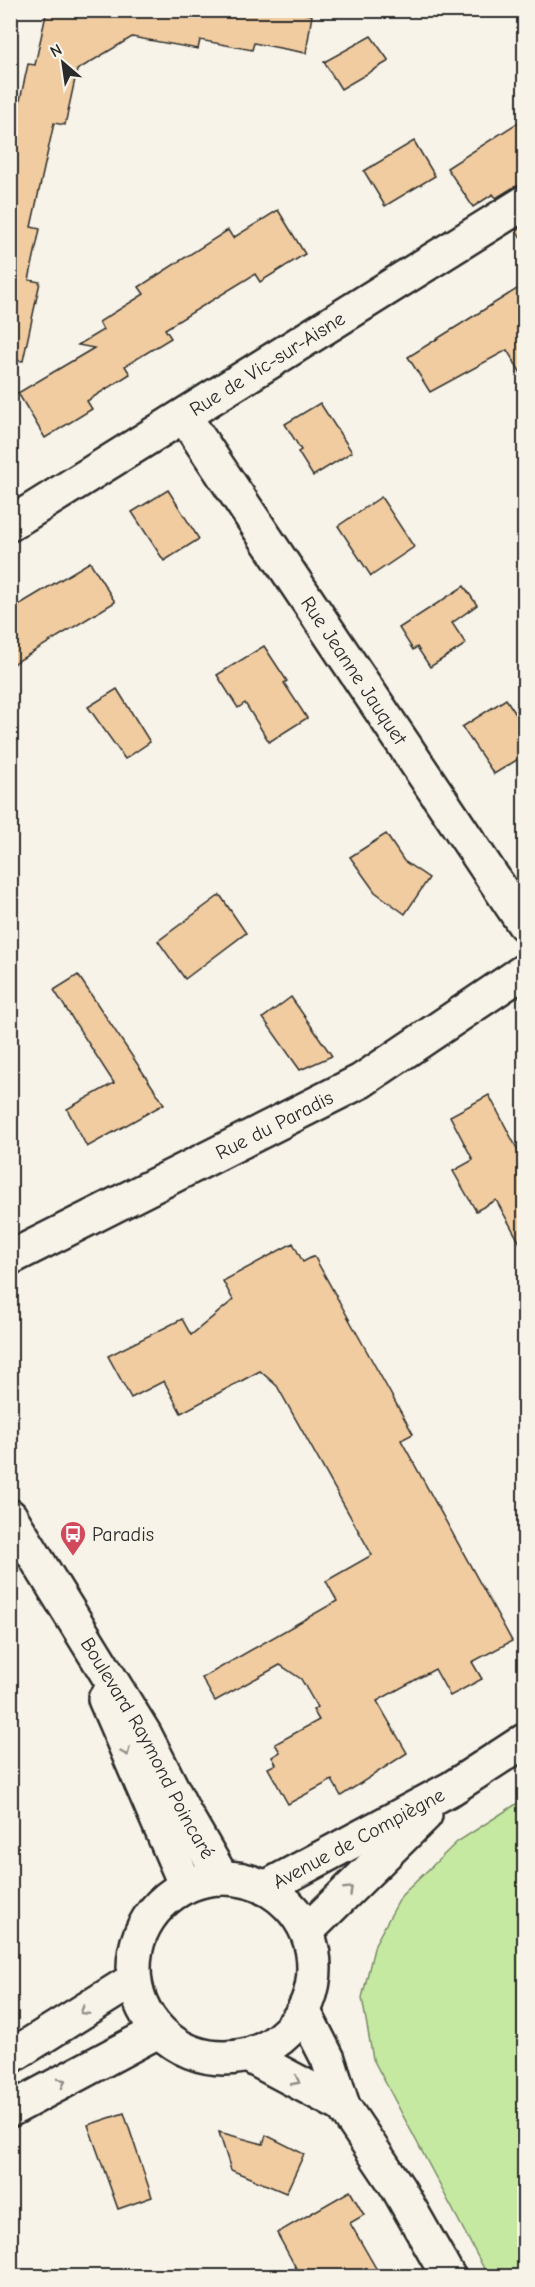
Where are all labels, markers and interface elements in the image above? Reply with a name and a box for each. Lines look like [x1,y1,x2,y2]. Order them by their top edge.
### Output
north arrow [33,33,93,93]
text: N [47,40,65,61]
street label: Rue de Vic-sur-Aisne [185,306,349,421]
street label: Rue Jeanne Jauquet [296,592,413,750]
street label: Rue du Paradis [212,1086,337,1164]
bus stop icon: Paradis [58,1519,88,1557]
place label: Paradis [92,1523,154,1546]
street label: Boulevard Raymond Poincaré [76,1633,220,1863]
one-way arrow [119,1745,131,1756]
street label: Avenue de Compiègne [269,1783,448,1893]
one-way arrow [342,1886,352,1897]
one-way arrow [80,2004,90,2016]
one-way arrow [290,2074,300,2085]
one-way arrow [56,2078,66,2089]

